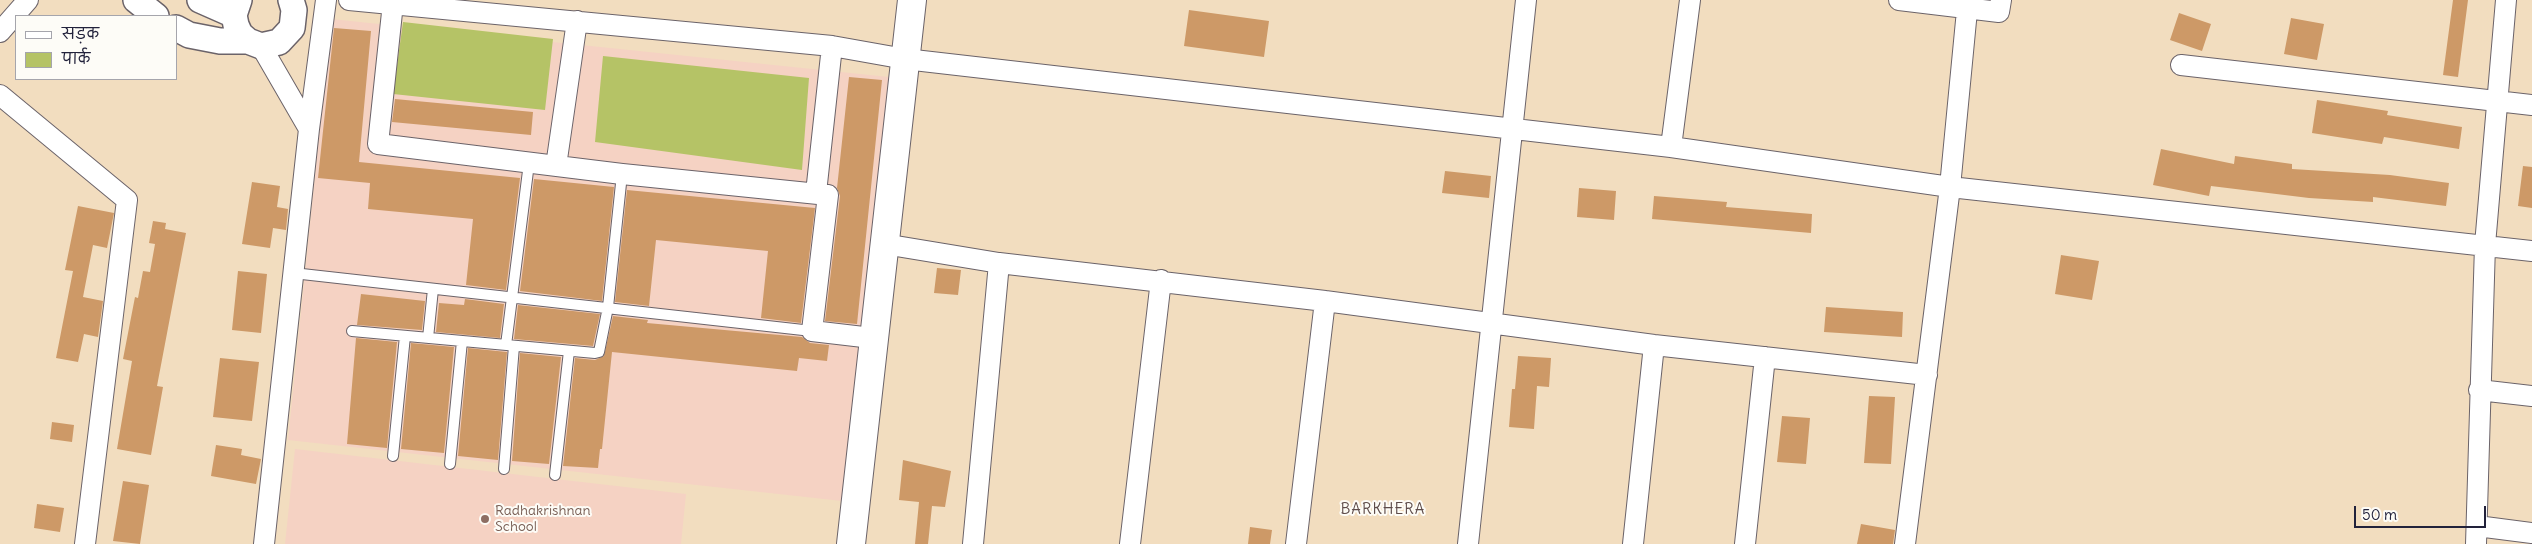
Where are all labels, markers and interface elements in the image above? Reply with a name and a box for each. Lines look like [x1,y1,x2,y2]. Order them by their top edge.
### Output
legend [15,15,178,80]
text: सड़क [62,24,99,43]
text: पार्क [62,49,90,68]
scale bar [2357,496,2490,528]
district label: BARKHERA [1340,501,1426,519]
place label: Radhakrishnan School [495,503,591,536]
text: 50 m [2362,505,2397,524]
marker: Radhakrishnan School [479,513,491,525]

